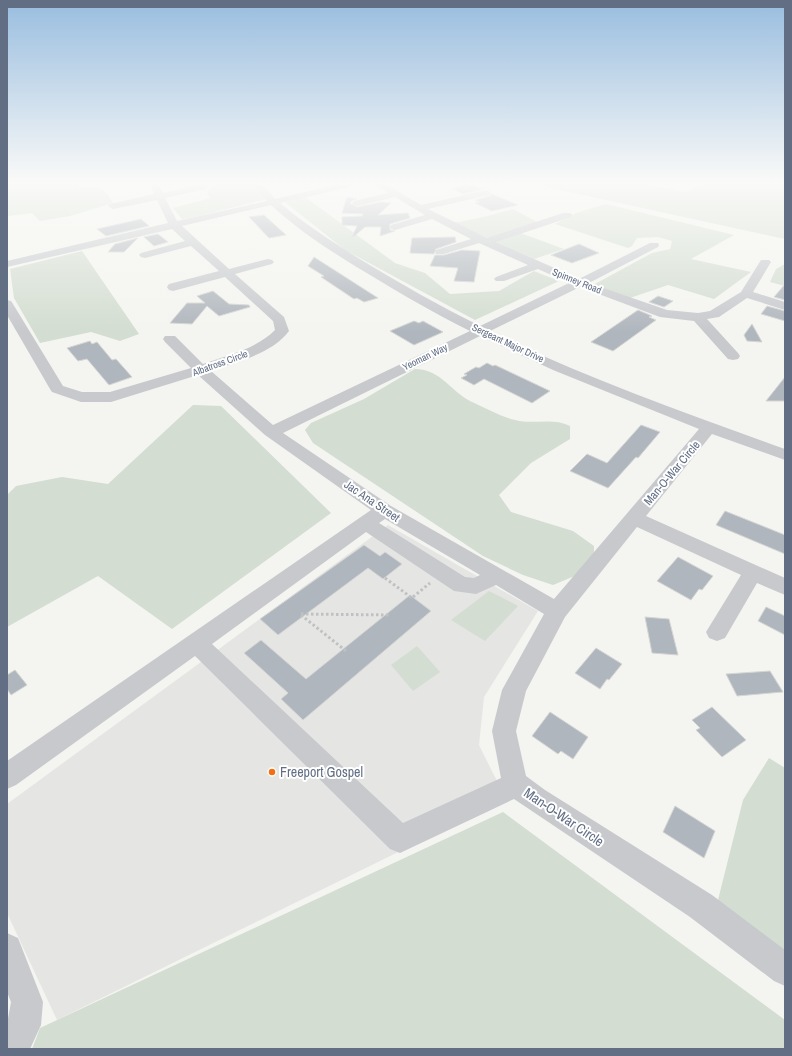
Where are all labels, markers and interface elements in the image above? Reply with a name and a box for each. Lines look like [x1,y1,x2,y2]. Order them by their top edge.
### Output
street label: Spinney Road [550,265,604,297]
street label: Sergeant Major Drive [470,321,546,366]
street label: Yeoman Way [400,340,450,373]
street label: Albatross Circle [190,347,250,379]
street label: Man-O-War Circle [640,437,704,509]
street label: Jac Ana Street [341,476,403,526]
place label: Freeport Gospel [280,763,363,781]
marker: Freeport Gospel [267,767,277,777]
street label: Man-O-War Circle [521,784,607,850]

